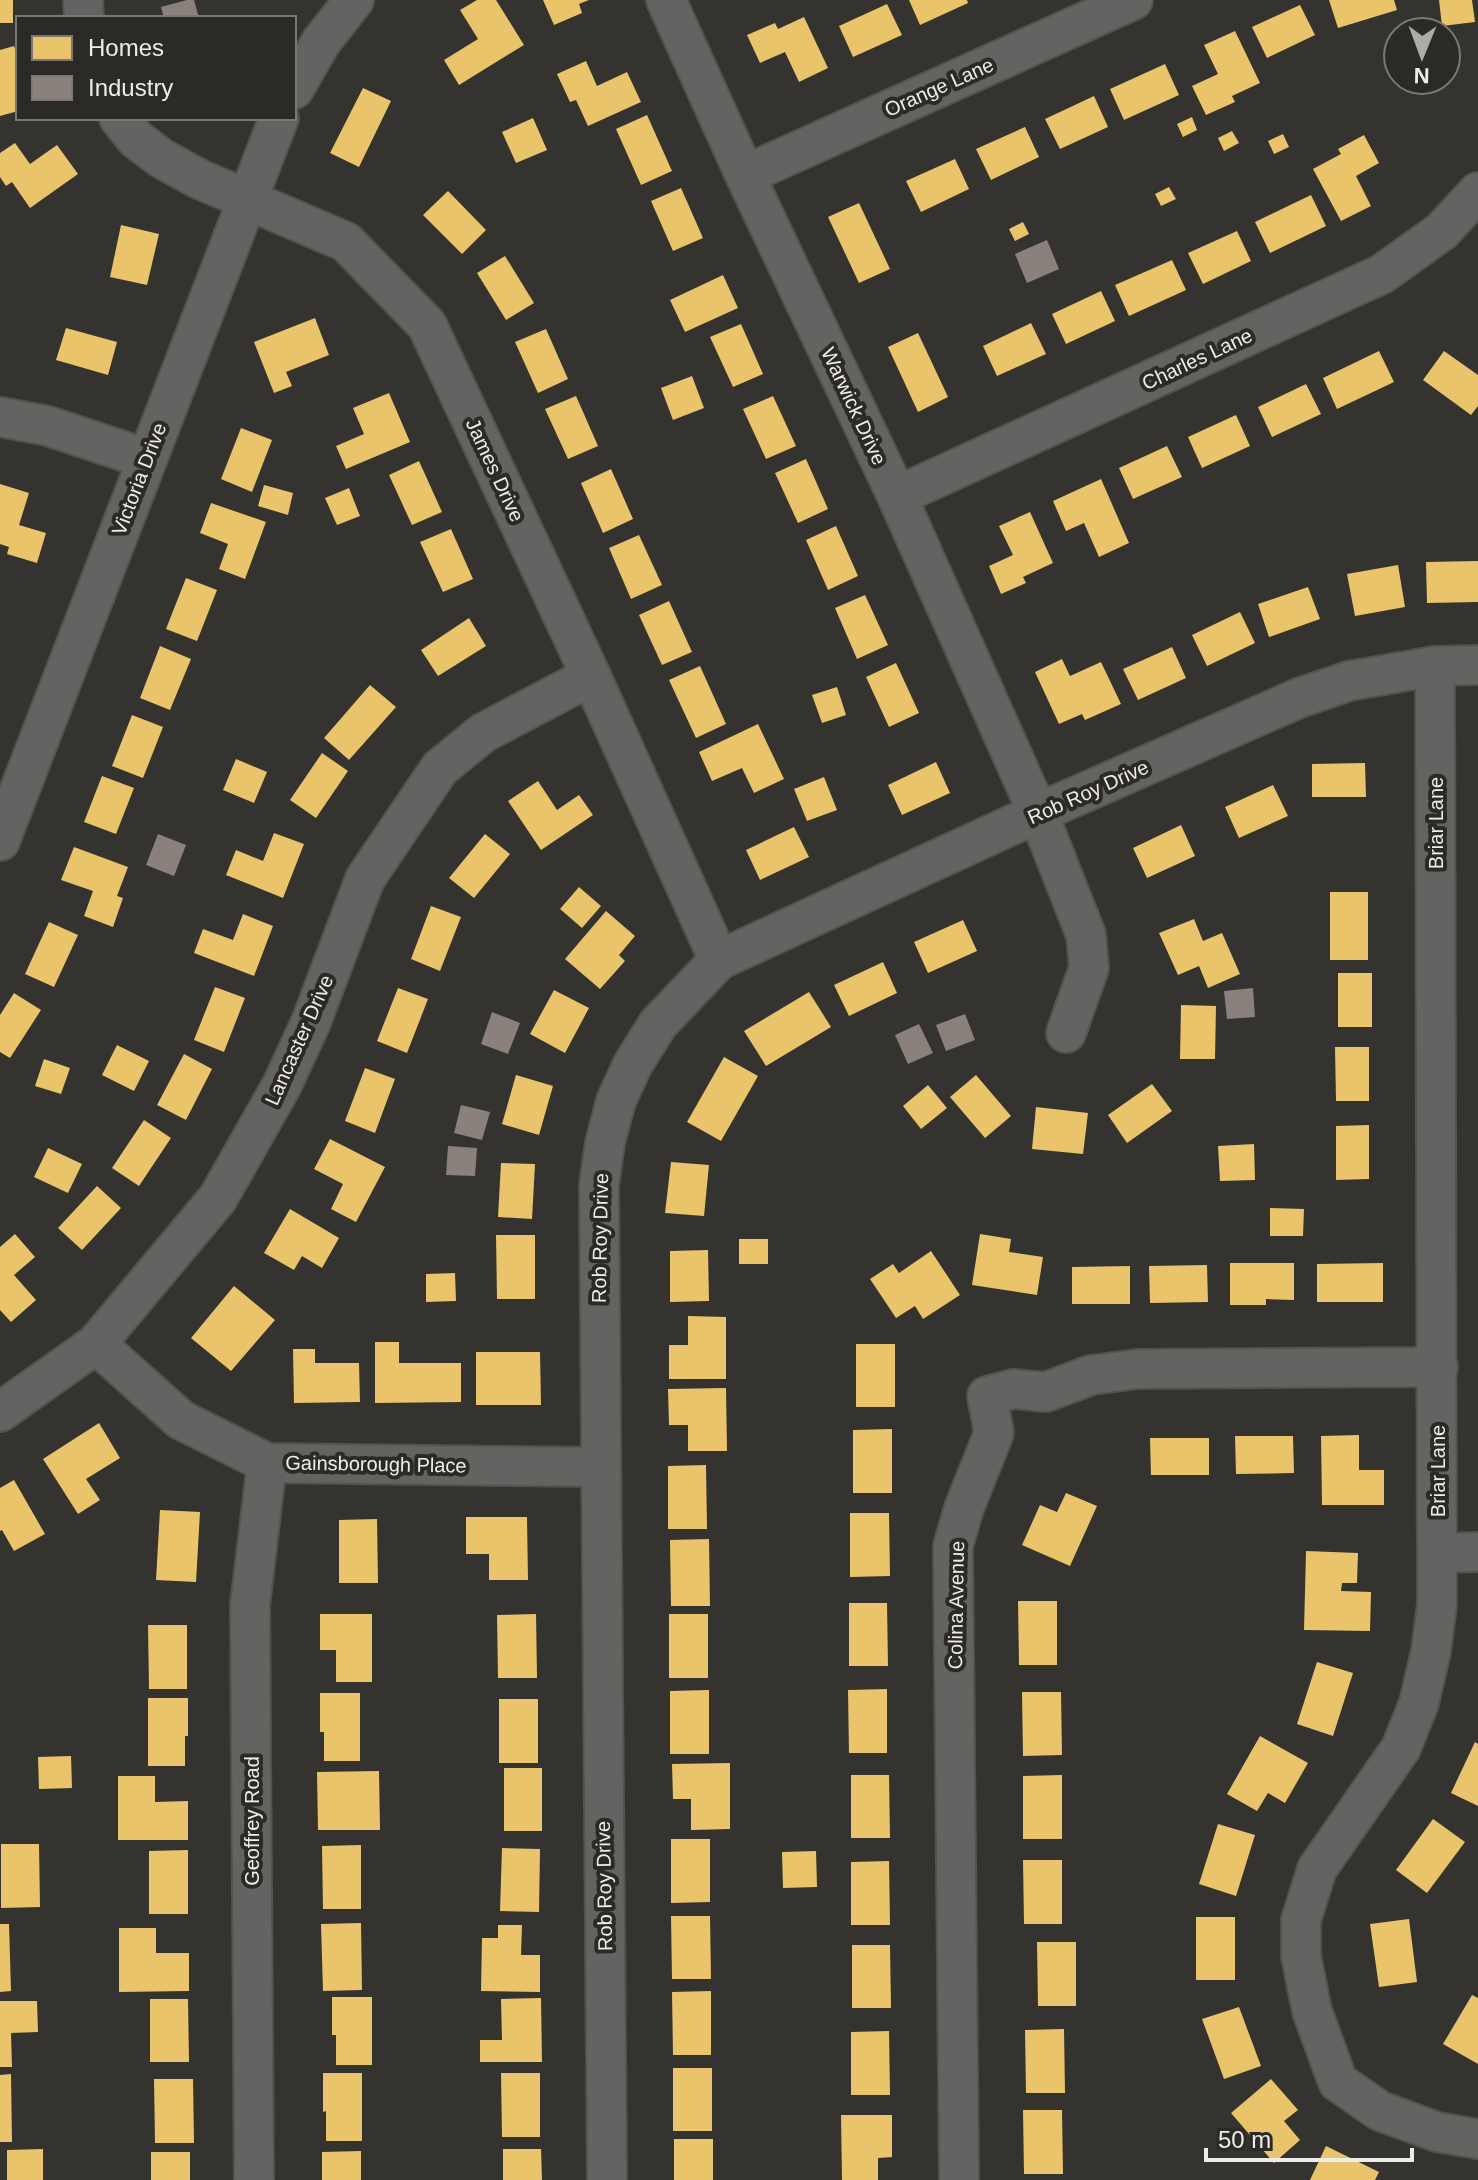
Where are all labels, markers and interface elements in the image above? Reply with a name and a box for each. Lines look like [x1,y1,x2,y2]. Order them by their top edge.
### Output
legend [16,16,296,120]
north arrow [1382,16,1462,96]
text: Homes [88,34,164,61]
street label: Orange Lane [881,53,997,121]
text: N [1413,63,1430,88]
text: Industry [88,74,173,101]
street label: Charles Lane [1138,324,1256,394]
street label: Warwick Drive [817,344,891,468]
street label: James Drive [462,415,528,525]
street label: Victoria Drive [107,420,171,538]
street label: Rob Roy Drive [1024,756,1152,828]
street label: Briar Lane [1425,777,1447,869]
street label: Lancaster Drive [260,972,338,1108]
street label: Rob Roy Drive [588,1173,612,1303]
street label: Briar Lane [1427,1425,1449,1517]
street label: Gainsborough Place [285,1451,467,1477]
street label: Colina Avenue [944,1541,968,1669]
street label: Geoffrey Road [241,1756,263,1886]
street label: Rob Roy Drive [592,1821,616,1951]
scale bar [1206,2112,1412,2162]
text: 50 m [1218,2126,1271,2153]

